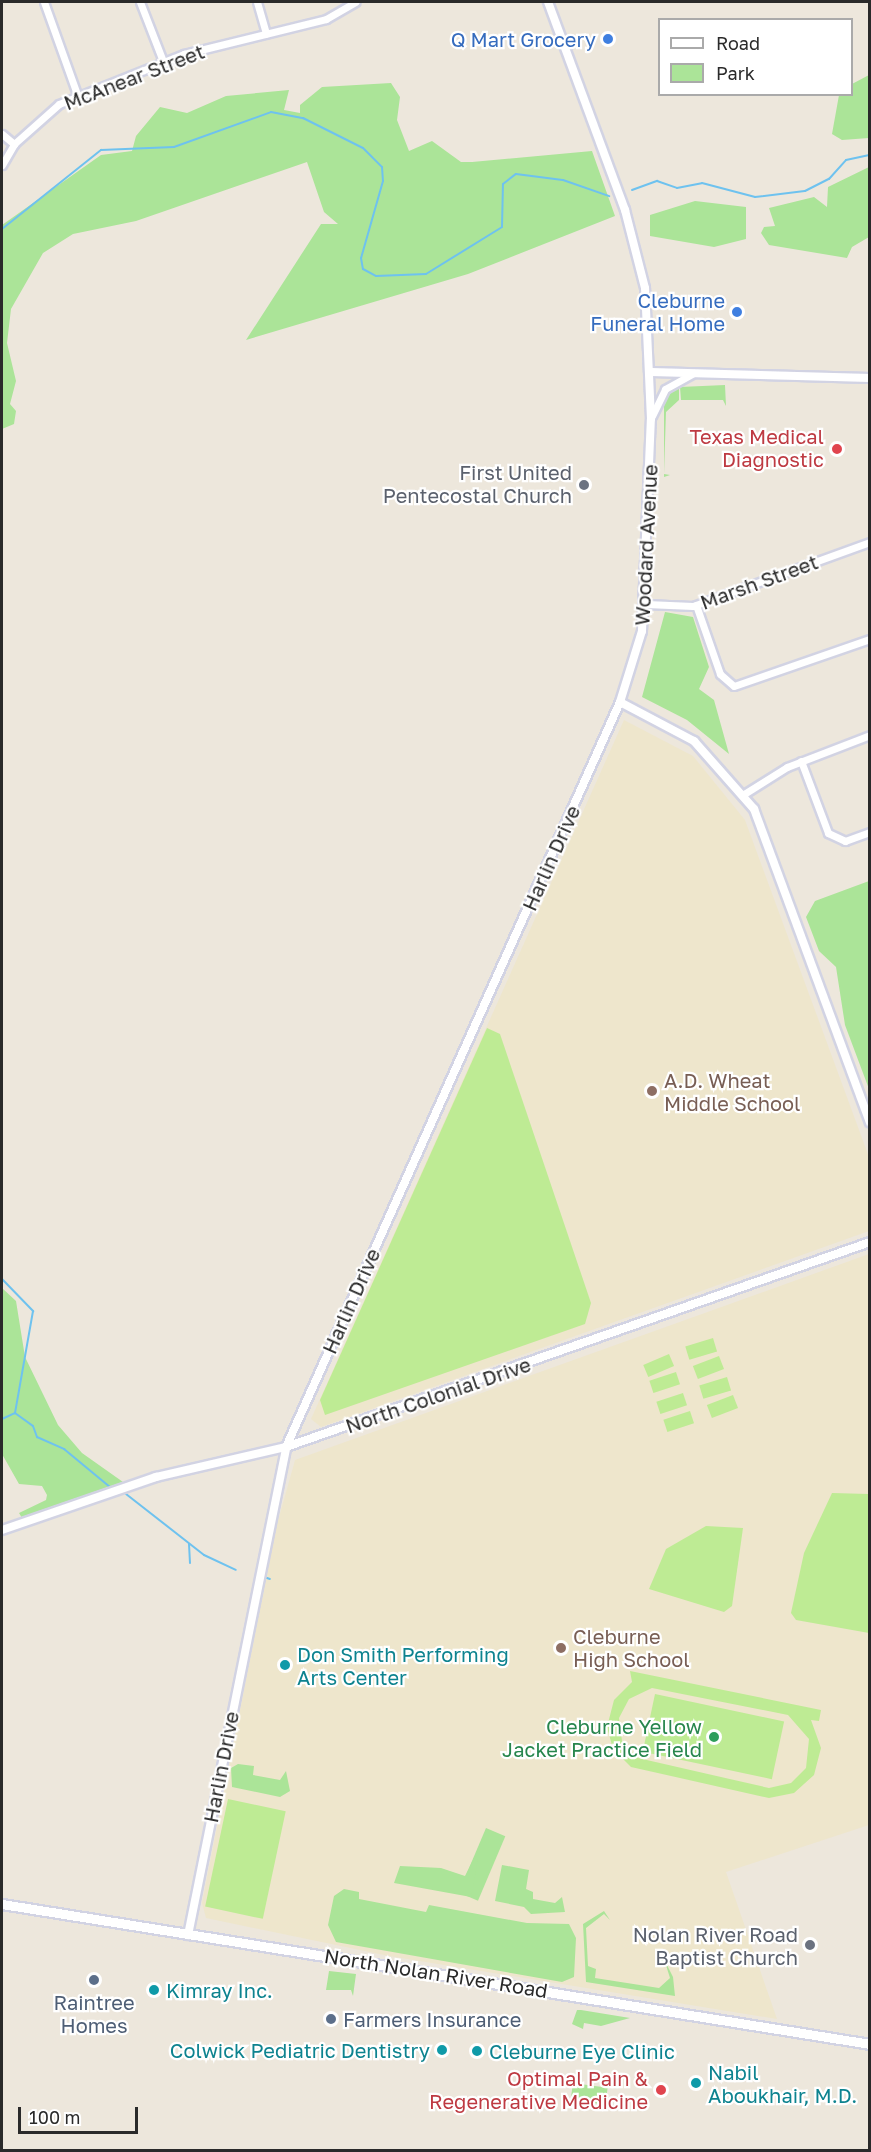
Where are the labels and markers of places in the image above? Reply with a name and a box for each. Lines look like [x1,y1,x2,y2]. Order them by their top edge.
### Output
place label: Q Mart Grocery [451,27,596,51]
marker: Q Mart Grocery [601,32,615,46]
place label: Cleburne Funeral Home [590,288,725,335]
marker: Cleburne Funeral Home [730,305,744,319]
place label: Texas Medical Diagnostic [689,425,824,472]
marker: Texas Medical Diagnostic [828,440,846,458]
place label: First United Pentecostal Church [383,461,572,508]
marker: First United Pentecostal Church [577,478,591,492]
place label: A.D. Wheat Middle School [664,1068,800,1115]
marker: A.D. Wheat Middle School [645,1084,659,1098]
place label: Cleburne High School [573,1624,690,1671]
marker: Cleburne High School [554,1641,568,1655]
place label: Don Smith Performing Arts Center [297,1642,509,1689]
marker: Don Smith Performing Arts Center [278,1658,292,1672]
place label: Cleburne Yellow Jacket Practice Field [502,1714,702,1761]
marker: Cleburne Yellow Jacket Practice Field [707,1730,721,1744]
place label: Nolan River Road Baptist Church [633,1922,798,1969]
marker: Nolan River Road Baptist Church [803,1938,817,1952]
marker: Raintree Homes [87,1973,101,1987]
place label: Kimray Inc. [166,1978,273,2002]
marker: Kimray Inc. [147,1983,161,1997]
place label: Raintree Homes [54,1990,134,2037]
place label: Farmers Insurance [343,2007,521,2031]
marker: Farmers Insurance [324,2012,338,2026]
place label: Colwick Pediatric Dentistry [170,2038,430,2062]
place label: Cleburne Eye Clinic [489,2039,675,2063]
marker: Colwick Pediatric Dentistry [435,2043,449,2057]
marker: Cleburne Eye Clinic [470,2044,484,2058]
place label: Nabil Aboukhair, M.D. [708,2060,857,2107]
place label: Optimal Pain & Regenerative Medicine [429,2066,648,2113]
marker: Nabil Aboukhair, M.D. [689,2076,703,2090]
marker: Optimal Pain & Regenerative Medicine [652,2081,670,2099]

